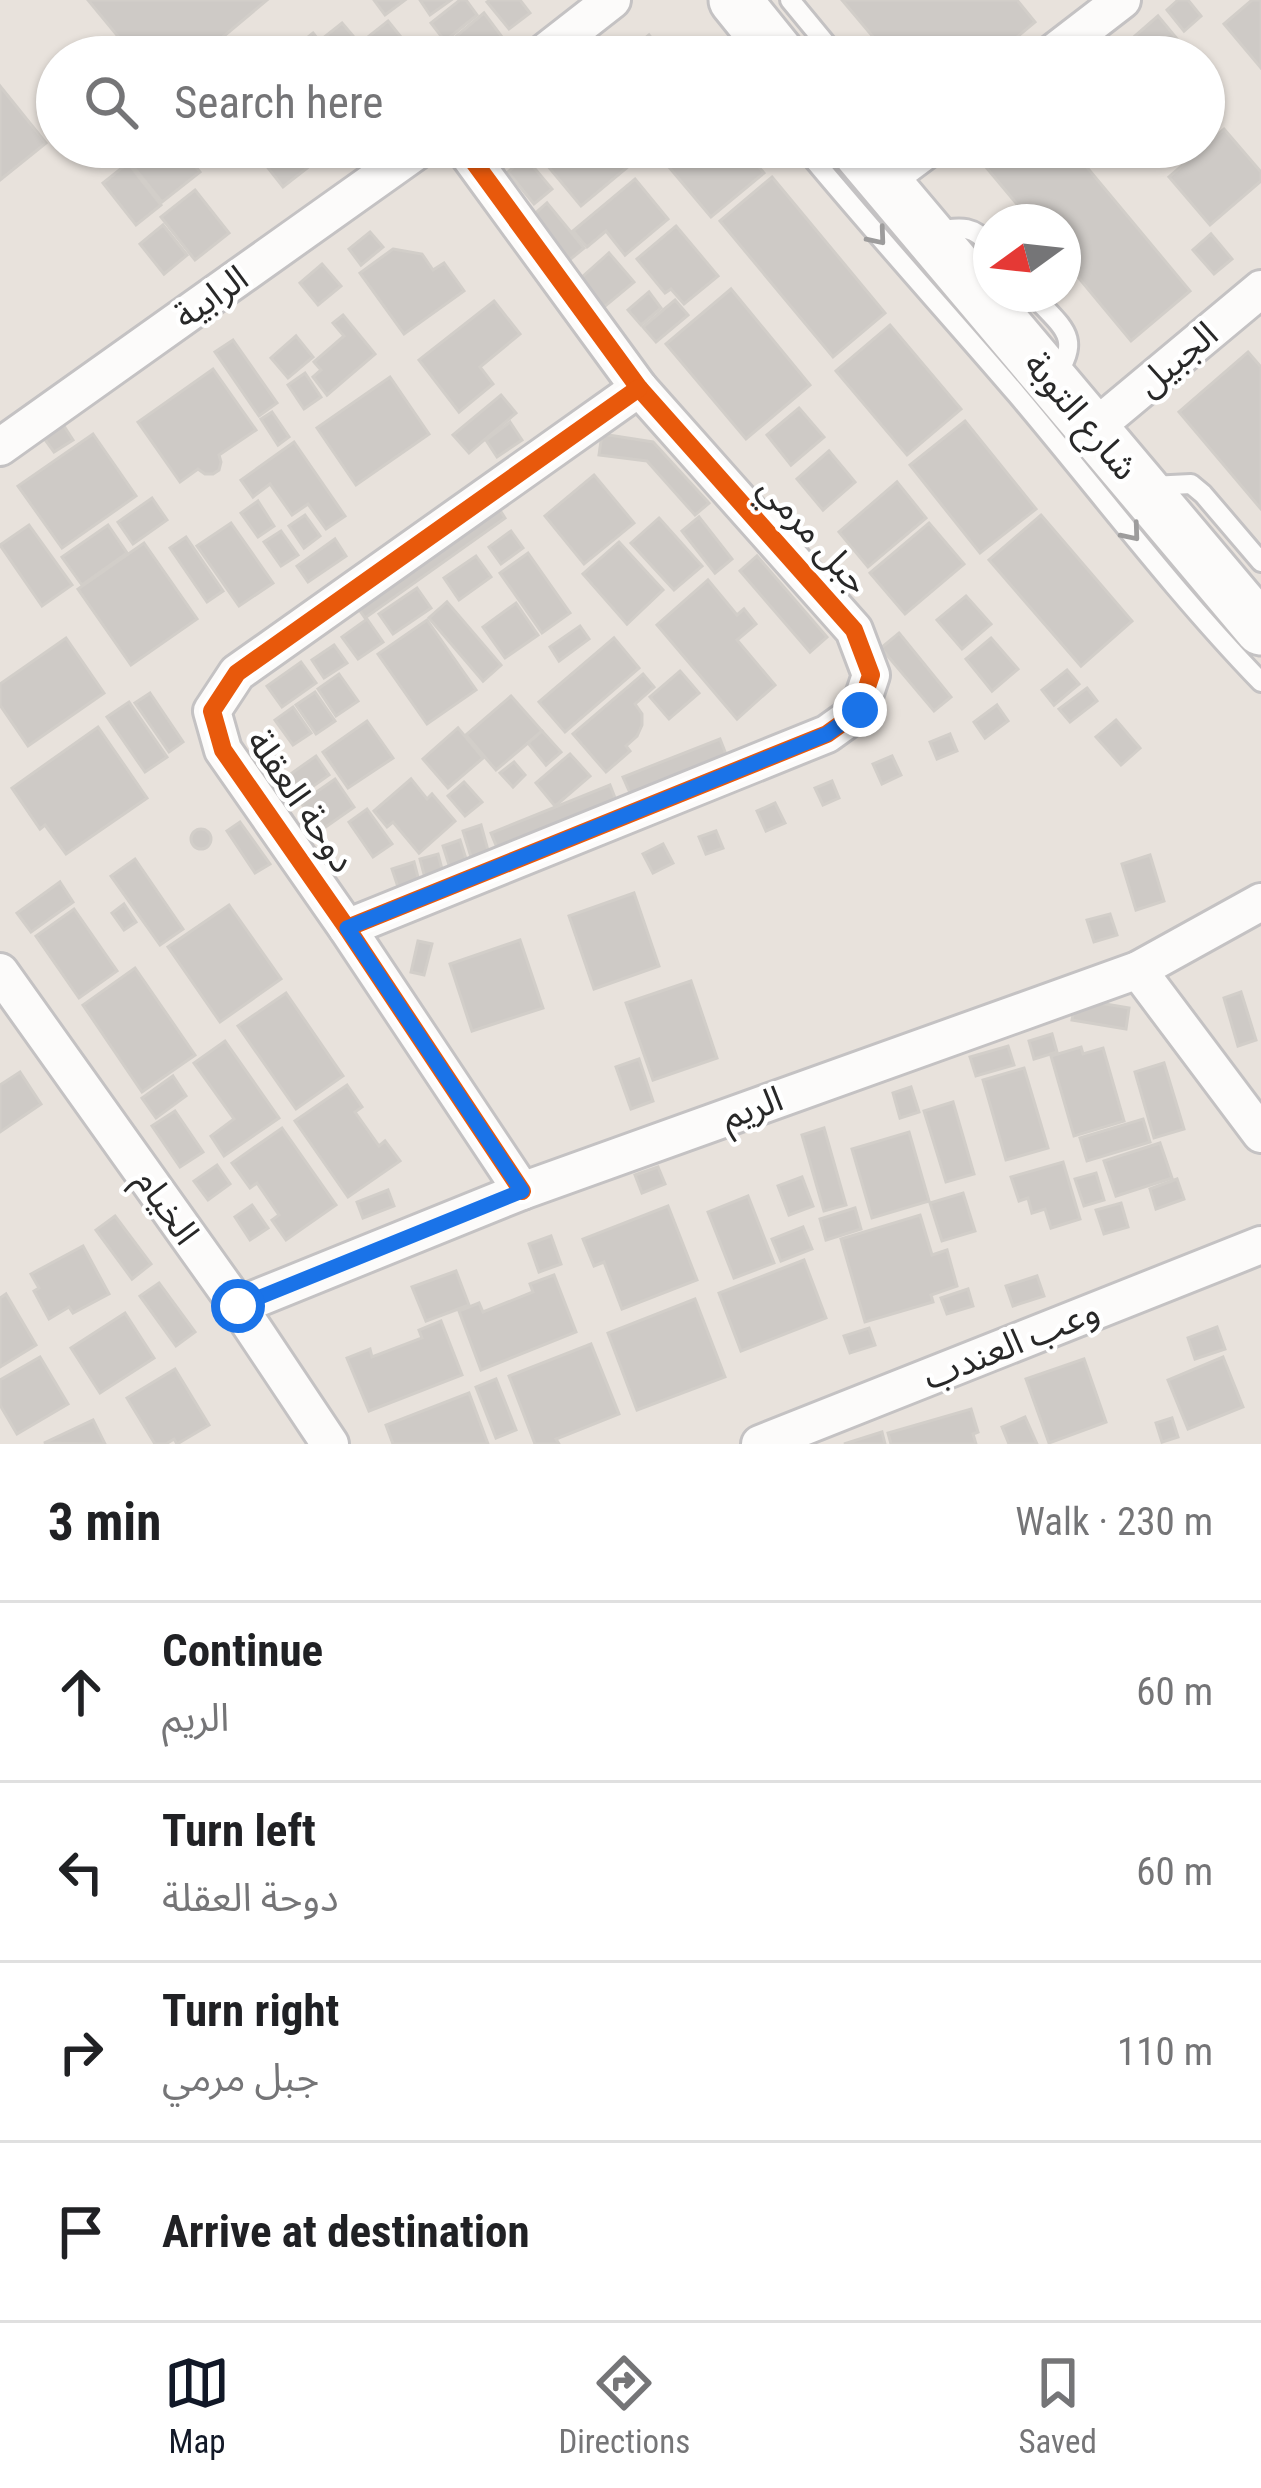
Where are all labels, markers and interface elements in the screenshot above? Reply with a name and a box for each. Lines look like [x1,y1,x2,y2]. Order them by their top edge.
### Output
search box [36,36,1225,168]
icon: search [78,69,144,135]
text: Search here [174,76,383,129]
north arrow [973,204,1081,312]
one-way arrow [863,223,885,245]
street label: الرابية [166,257,256,337]
street label: الجبيل [1128,313,1226,405]
street label: شارع التوبة [1012,344,1147,492]
street label: جبل مرمي [745,467,878,607]
one-way arrow [1117,519,1139,541]
route end [833,683,887,737]
street label: دوحة العقلة [238,722,364,880]
street label: الريم [716,1078,790,1144]
street label: الخيام [121,1161,208,1256]
route start [211,1279,265,1333]
street label: وعب العندب [917,1290,1105,1398]
text: 3 min [48,1493,161,1552]
text: Walk · 230 m [1015,1499,1213,1545]
text: Continue [162,1624,323,1677]
icon: ahead [48,1659,114,1725]
text: 60 m [1136,1669,1213,1715]
text: الريم [162,1695,229,1741]
text: Turn left [162,1804,316,1857]
icon: left [48,1839,114,1905]
text: 60 m [1136,1849,1213,1895]
text: دوحة العقلة [162,1875,339,1921]
text: Turn right [162,1984,339,2037]
icon: right [48,2019,114,2085]
text: 110 m [1117,2029,1213,2075]
text: جبل مرمي [162,2055,319,2101]
icon: arrive [48,2199,114,2265]
text: Arrive at destination [162,2205,530,2258]
tab: Map [164,2350,230,2461]
tab: Directions [558,2350,690,2461]
tab: Saved [1018,2350,1097,2461]

